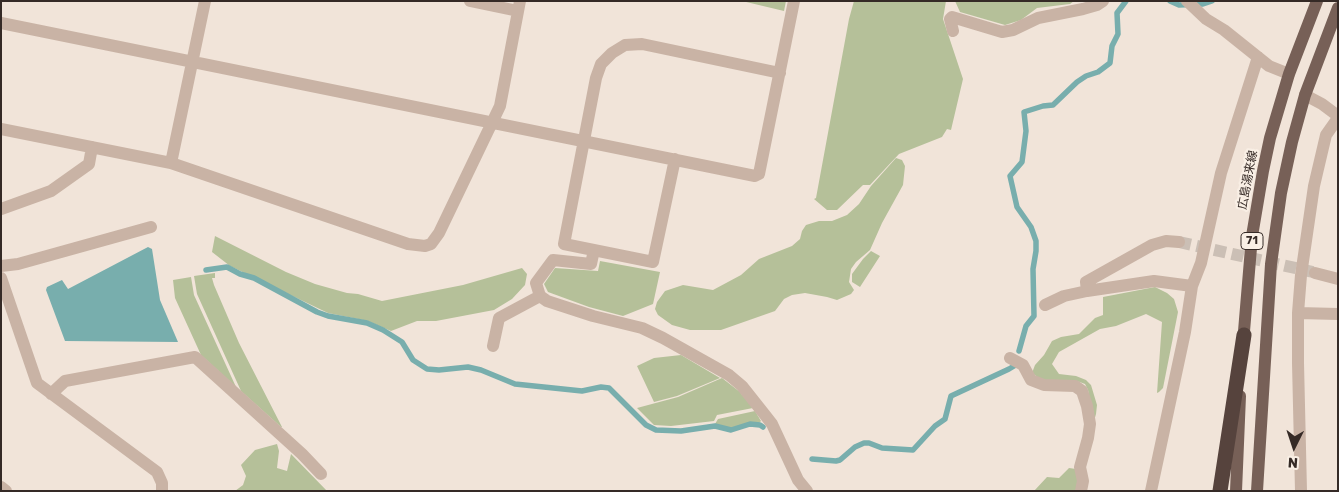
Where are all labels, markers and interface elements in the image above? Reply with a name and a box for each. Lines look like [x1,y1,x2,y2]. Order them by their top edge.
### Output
street label: 広島湯来線 [1235,149,1261,211]
road number: 71 [1241,232,1263,250]
north arrow [1269,422,1319,472]
text: N [1287,454,1299,471]

